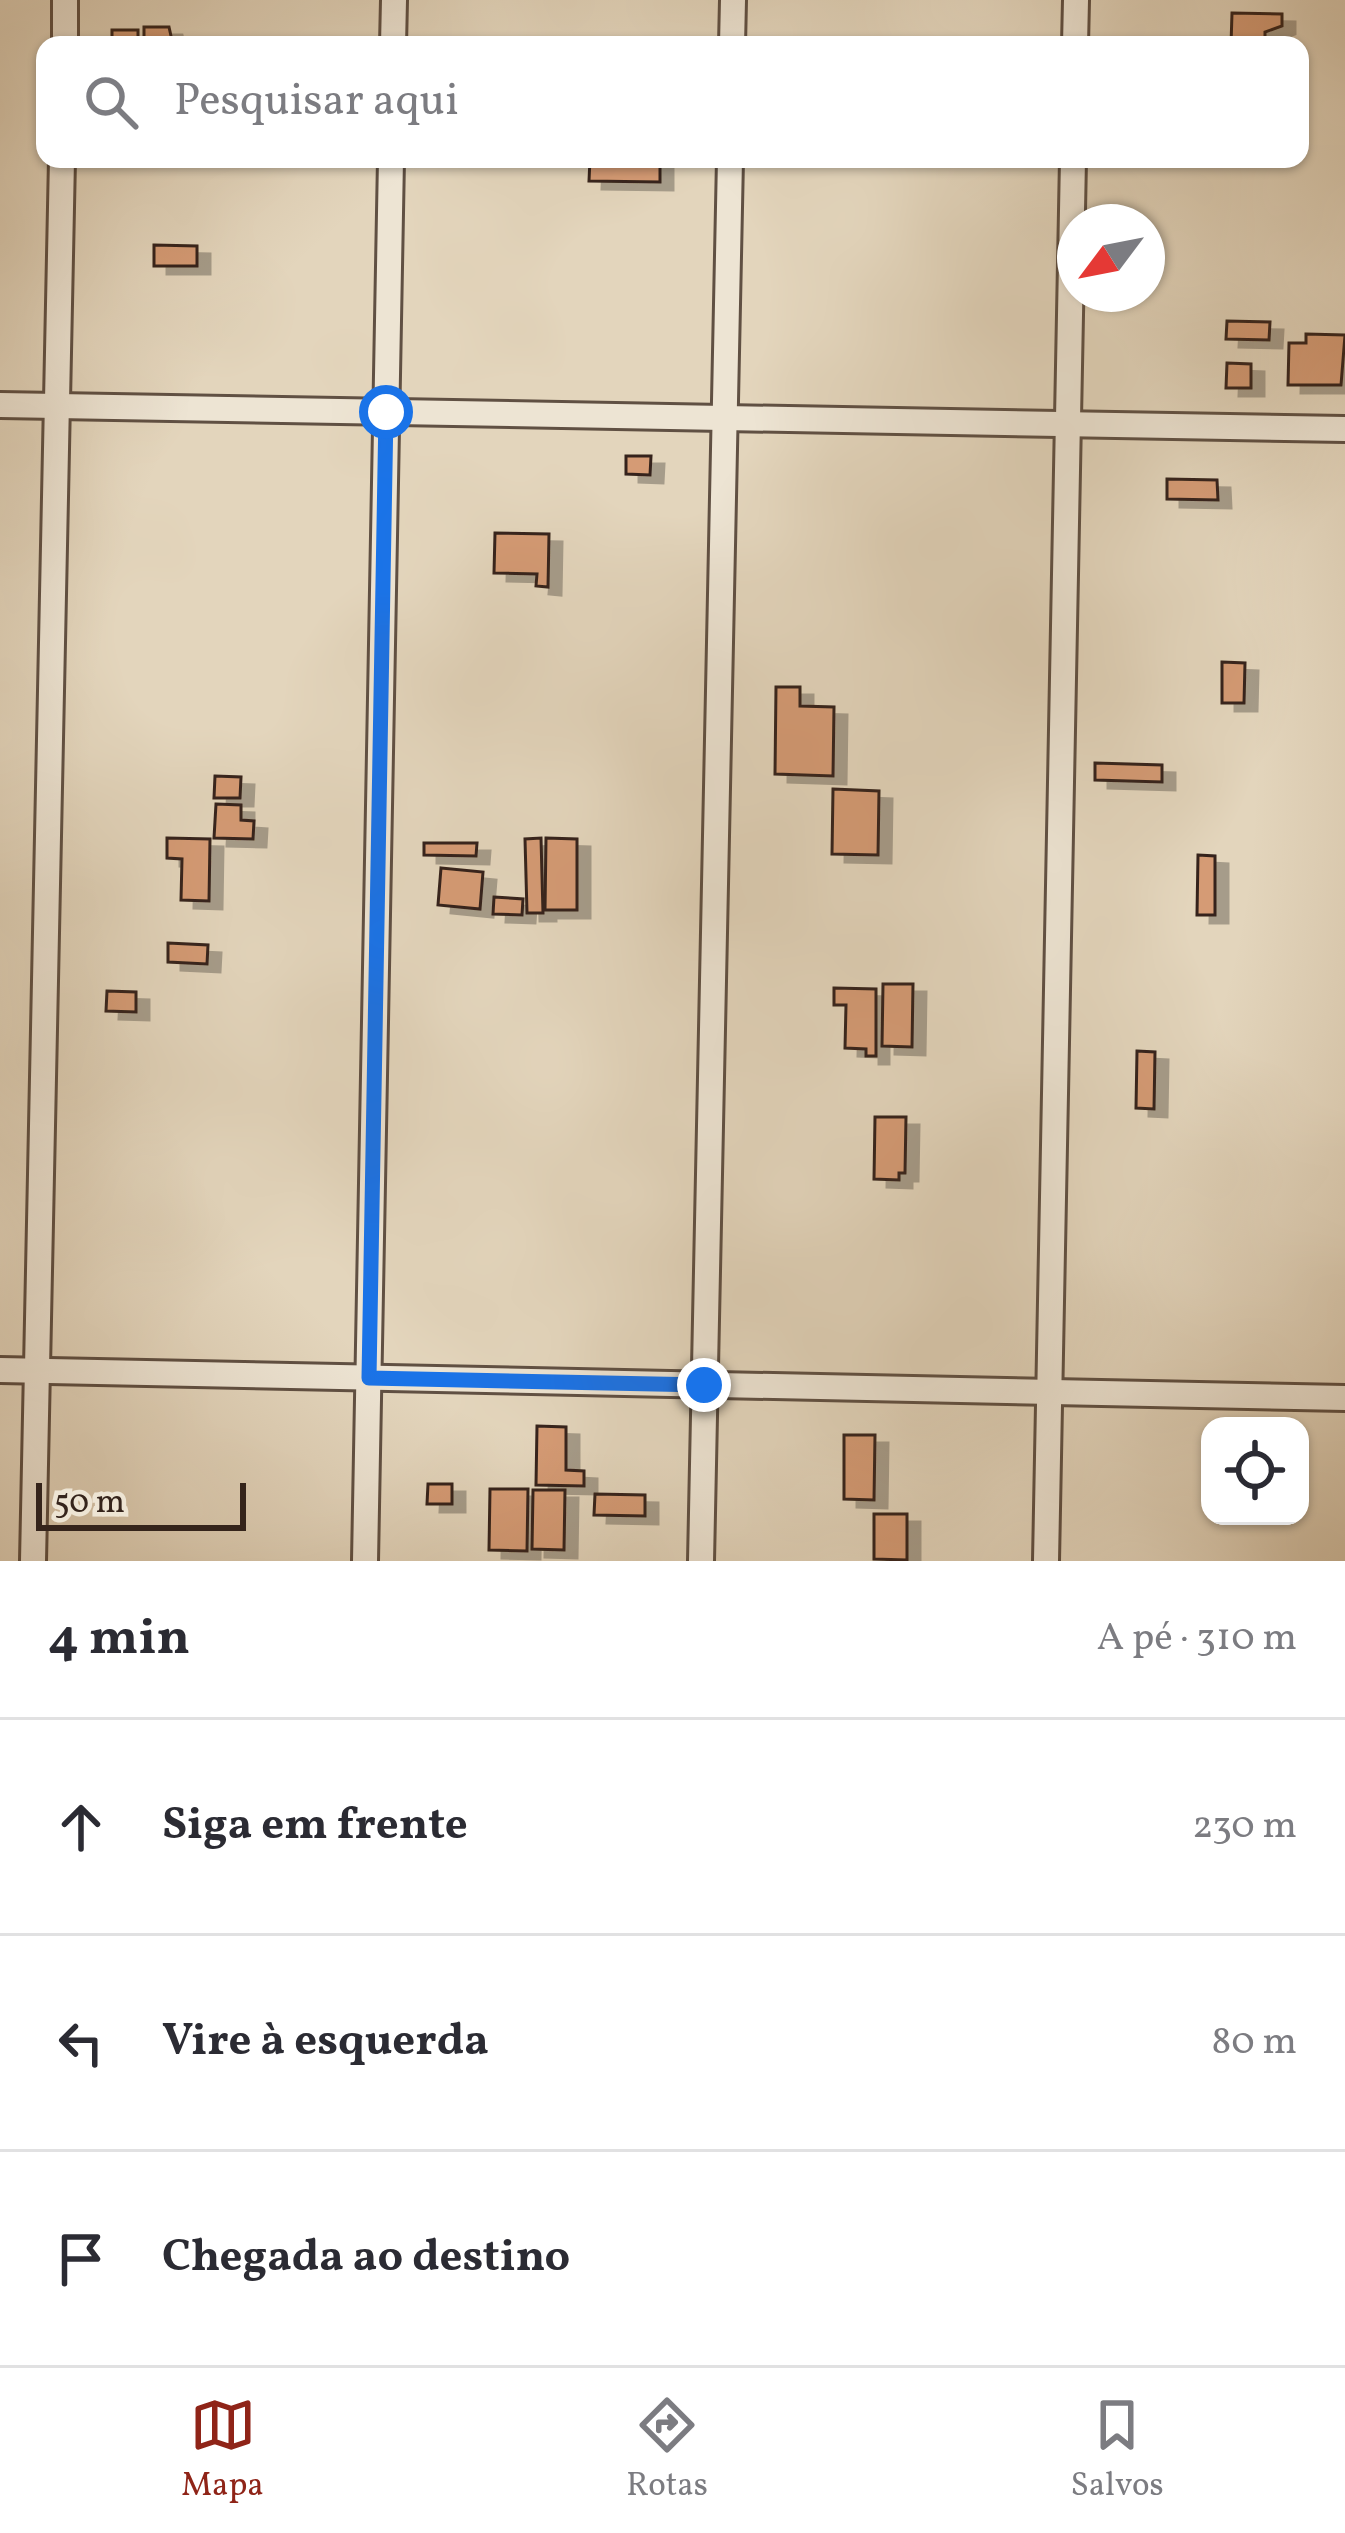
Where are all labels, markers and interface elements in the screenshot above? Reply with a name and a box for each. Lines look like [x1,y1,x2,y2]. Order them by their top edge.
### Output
search box [36,36,1309,168]
icon: search [78,69,144,135]
text: Pesquisar aqui [174,71,459,134]
north arrow [1057,204,1165,312]
route start [359,385,413,439]
route end [677,1358,731,1412]
map controls [1201,1417,1309,1525]
button: locate [1201,1417,1309,1525]
scale bar [36,1477,246,1530]
text: 50 m [54,1481,125,1527]
text: 4 min [48,1604,190,1675]
text: A pé · 310 m [1097,1612,1297,1666]
icon: ahead [48,1794,114,1860]
text: Siga em frente [162,1795,468,1858]
text: 230 m [1192,1800,1297,1854]
icon: left [48,2010,114,2076]
text: Vire à esquerda [162,2011,489,2074]
text: 80 m [1211,2016,1297,2070]
icon: arrive [48,2226,114,2292]
text: Chegada ao destino [162,2227,570,2290]
tab: Mapa [181,2392,264,2510]
tab: Rotas [626,2392,708,2510]
tab: Salvos [1070,2392,1164,2510]

